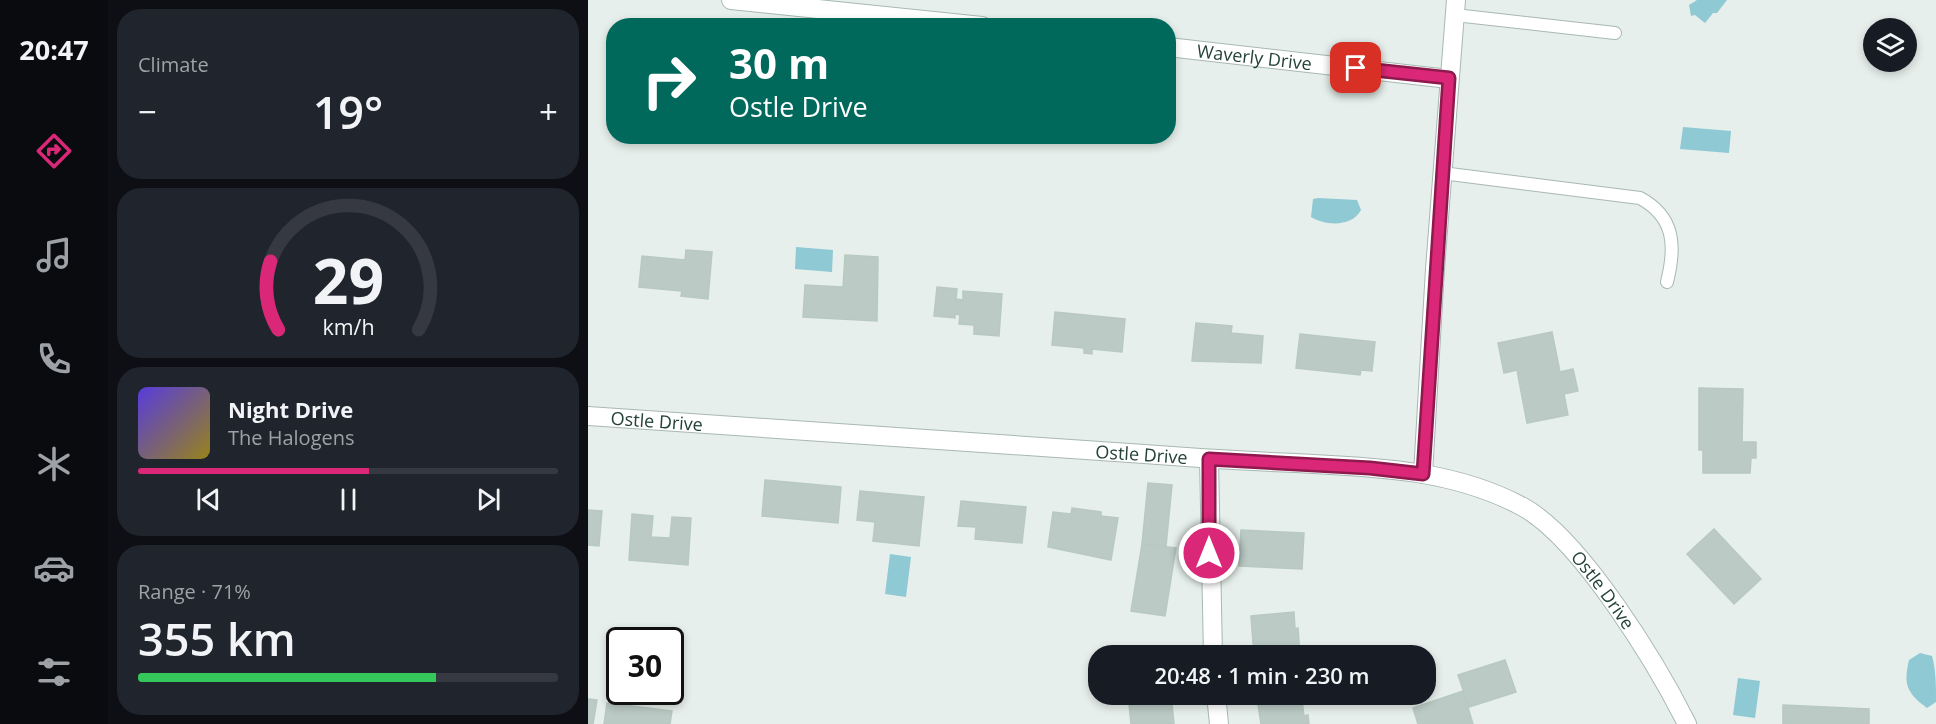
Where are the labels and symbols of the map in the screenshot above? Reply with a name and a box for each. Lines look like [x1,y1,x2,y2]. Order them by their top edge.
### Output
street label: Waverly Drive [1196,38,1313,75]
pin [1330,42,1381,93]
street label: Ostle Drive [610,406,704,436]
street label: Ostle Drive [1095,439,1189,469]
position arrow [1177,521,1241,585]
street label: Ostle Drive [1566,545,1641,634]
speed limit sign: 30 [606,627,684,705]

